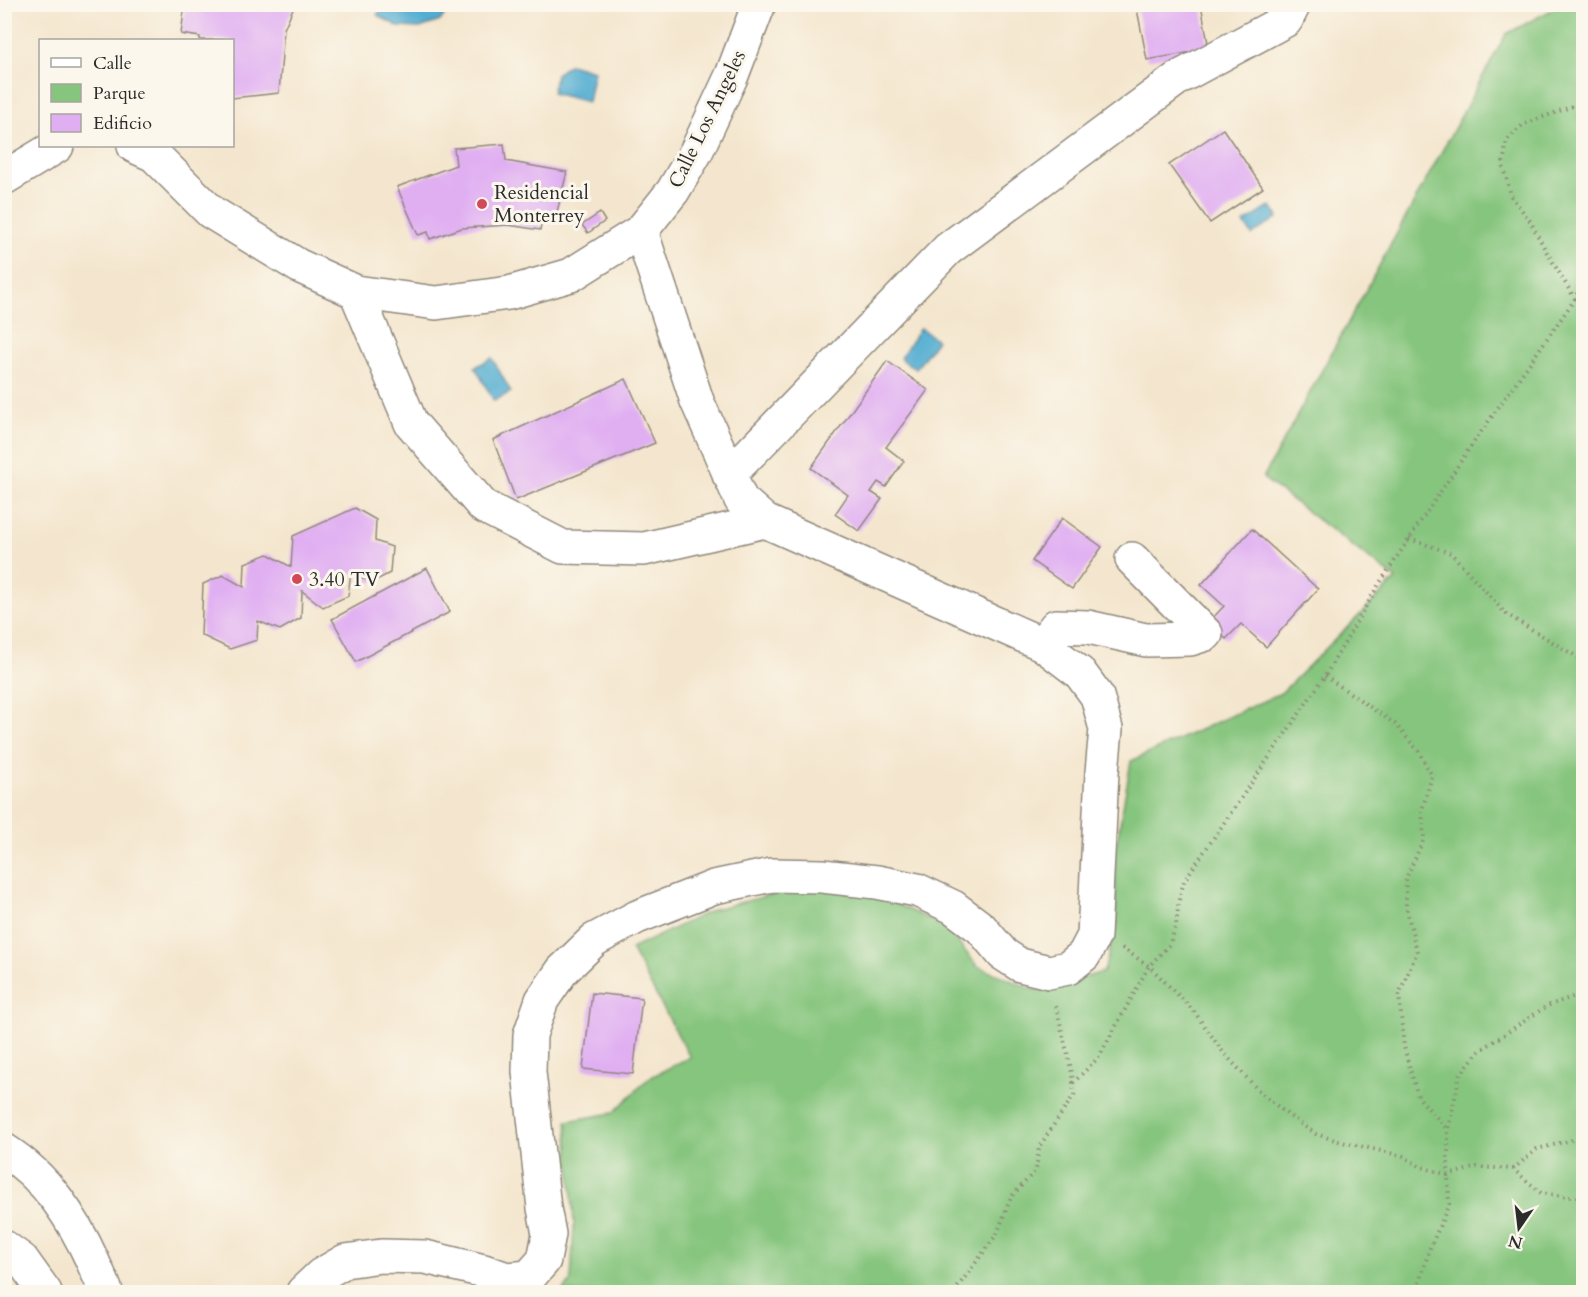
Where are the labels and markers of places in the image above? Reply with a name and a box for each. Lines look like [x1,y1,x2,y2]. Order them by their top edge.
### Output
place label: Residencial Monterrey [494,179,589,229]
marker: Residencial Monterrey [475,197,489,211]
place label: 3.40 TV [309,566,380,593]
marker: 3.40 TV [290,572,304,586]

